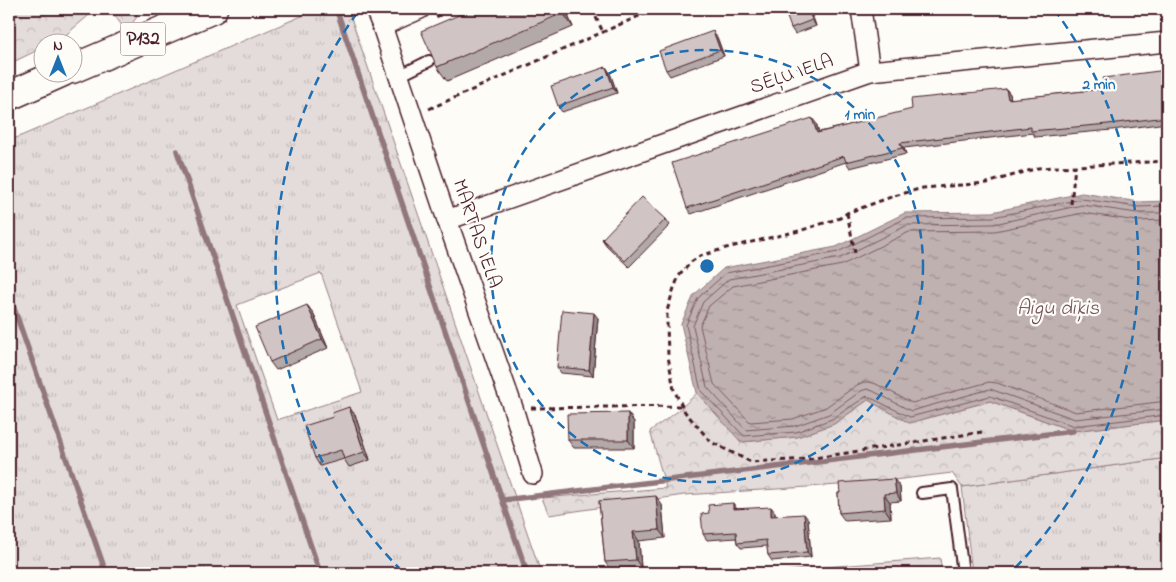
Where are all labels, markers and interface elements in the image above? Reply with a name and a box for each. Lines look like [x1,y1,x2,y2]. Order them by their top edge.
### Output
road number: P132 [120,22,166,56]
north arrow [32,32,82,82]
text: N [53,36,63,57]
street label: SĒĻU IELA [746,47,838,103]
text: 2 min [1082,74,1116,96]
text: 1 min [845,104,876,126]
street label: MARTAS IELA [444,176,508,292]
centre of rings [698,257,716,275]
water label: Aigu dīķis [1017,294,1100,325]

